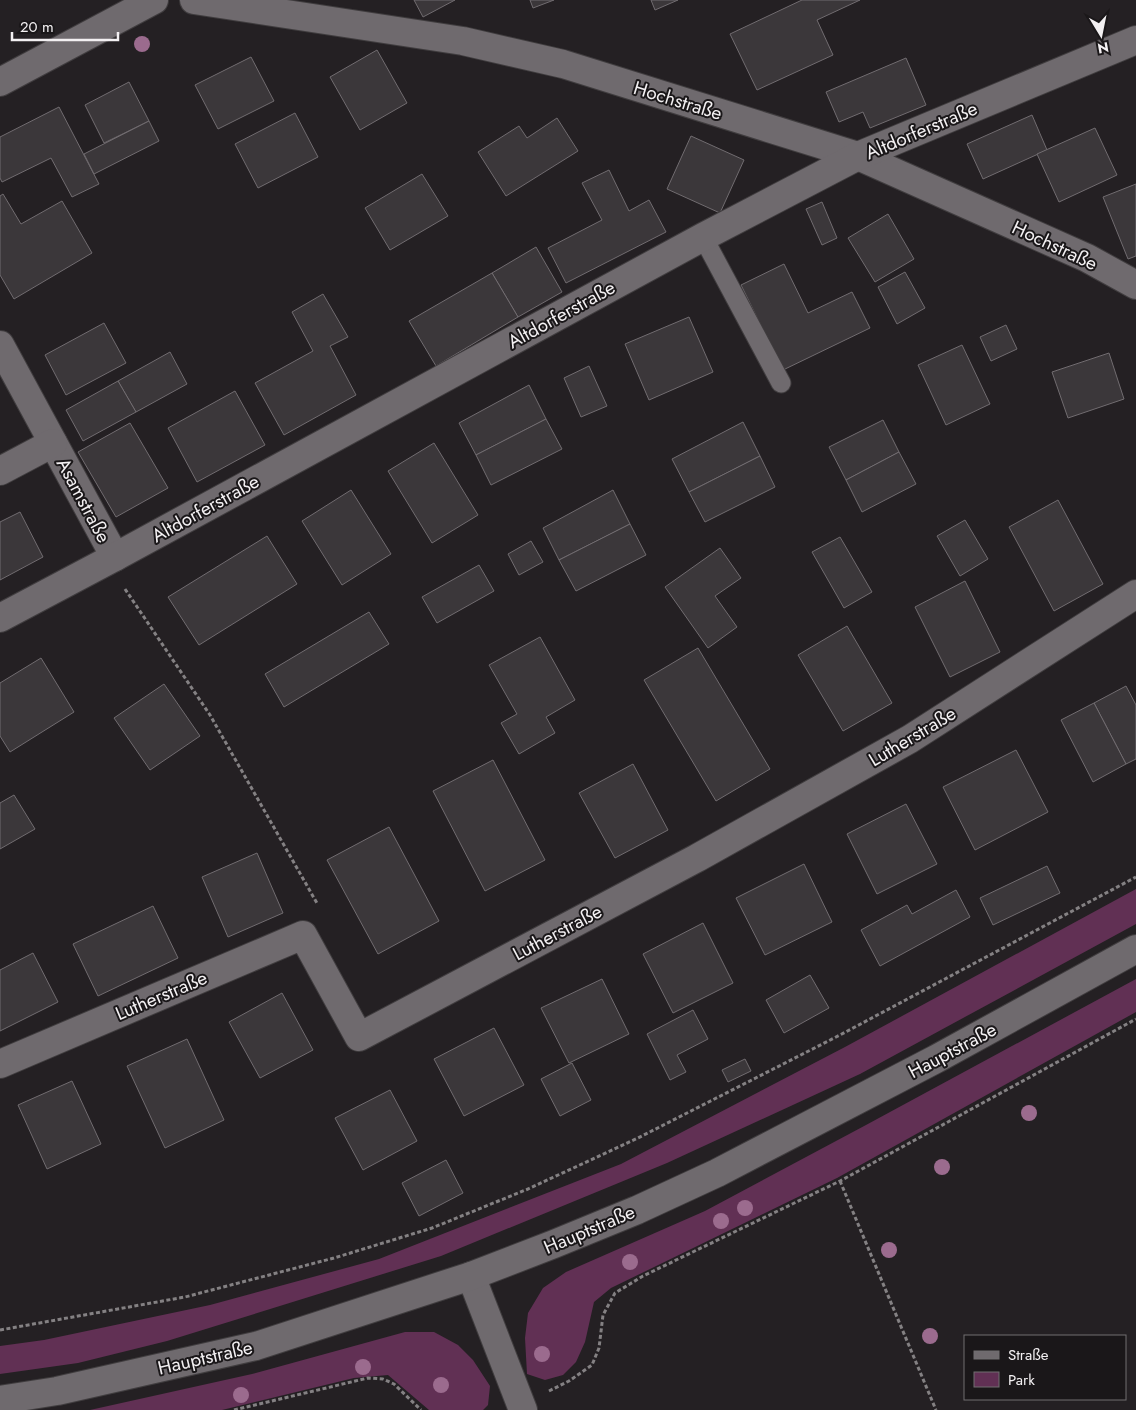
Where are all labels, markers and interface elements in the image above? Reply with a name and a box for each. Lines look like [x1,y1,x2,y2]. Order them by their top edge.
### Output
scale bar [12,10,119,42]
north arrow [1076,10,1126,60]
text: 20 m [20,16,54,38]
text: N [1096,37,1110,59]
street label: Hochstraße [630,74,726,127]
street label: Altdorferstraße [861,95,982,166]
street label: Hochstraße [1008,214,1102,277]
street label: Altdorferstraße [503,274,620,355]
street label: Asamstraße [50,453,117,548]
street label: Altdorferstraße [147,468,264,549]
street label: Lutherstraße [864,700,961,773]
street label: Lutherstraße [508,898,607,967]
street label: Lutherstraße [111,964,211,1027]
street label: Hauptstraße [903,1016,1001,1085]
street label: Hauptstraße [540,1198,639,1261]
street label: Hauptstraße [155,1333,255,1381]
legend [964,1335,1126,1400]
text: Straße [1008,1344,1049,1366]
text: Park [1008,1369,1035,1391]

